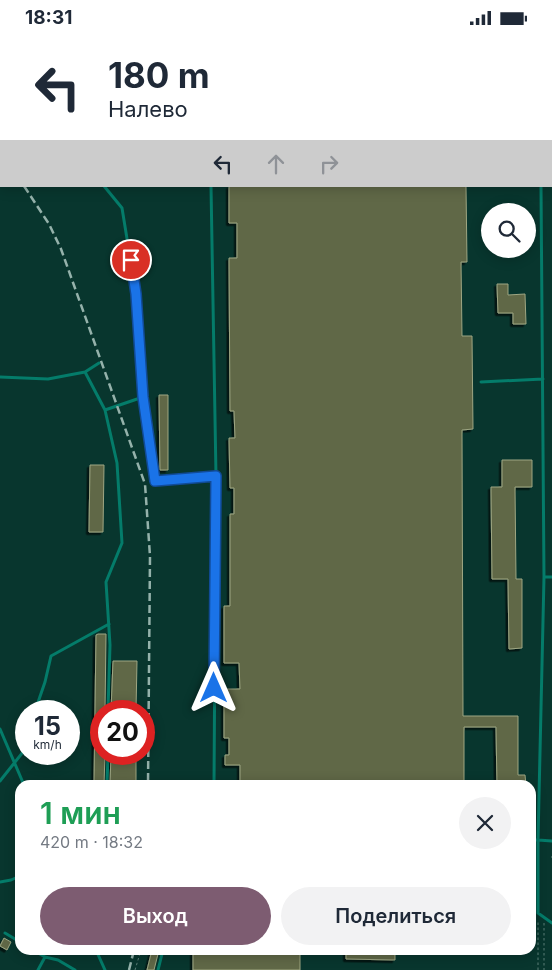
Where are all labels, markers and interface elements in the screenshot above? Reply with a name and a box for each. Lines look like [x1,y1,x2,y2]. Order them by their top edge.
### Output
text: 18:31 [25,6,72,29]
text: 180 m [108,54,210,96]
icon: left [25,55,90,120]
text: Налево [108,96,188,122]
icon: left [209,150,237,178]
icon: ahead [262,150,290,178]
icon: right [315,150,343,178]
map controls [481,203,536,258]
button: search [481,203,536,258]
pin [110,239,152,281]
icon: arrive [117,246,145,274]
position arrow [187,661,239,713]
speed limit sign: 20 [90,700,155,765]
text: 15 [34,711,61,741]
text: km/h [33,737,62,752]
text: 1 мин [40,795,121,831]
button: close [459,797,511,849]
text: 420 m · 18:32 [40,832,143,852]
button: Выход [40,887,271,945]
button: Поделиться [281,887,511,945]

